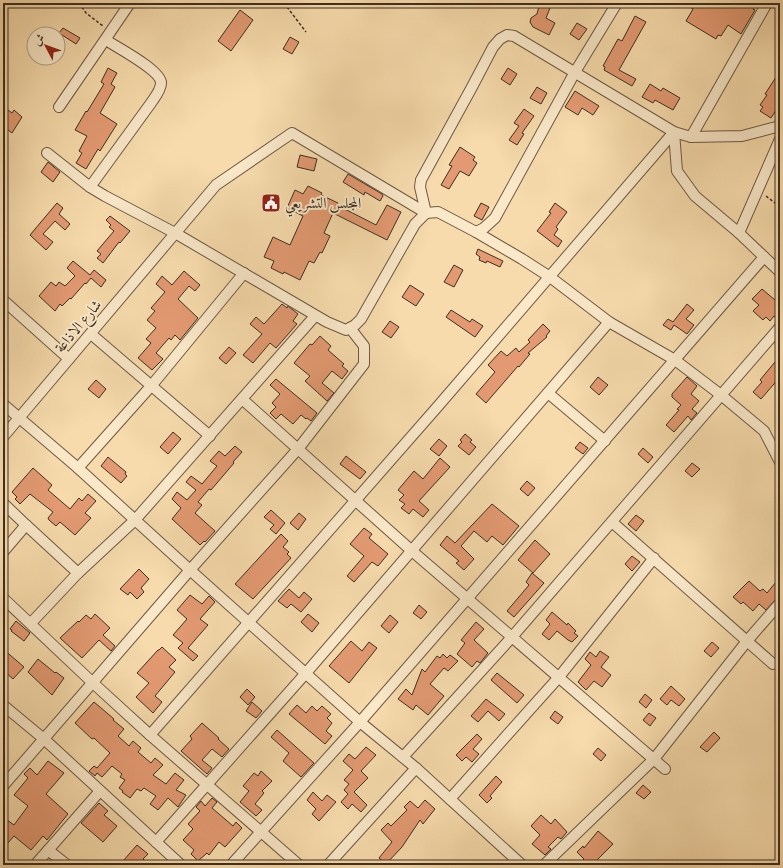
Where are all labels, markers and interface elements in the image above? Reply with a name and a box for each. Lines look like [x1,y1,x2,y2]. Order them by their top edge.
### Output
north arrow [26,26,66,66]
text: ش [30,31,47,48]
public building icon: المجلس التشريعي [260,192,282,214]
place label: المجلس التشريعي [285,193,361,217]
street label: شارع الاذاعة [50,295,108,359]

